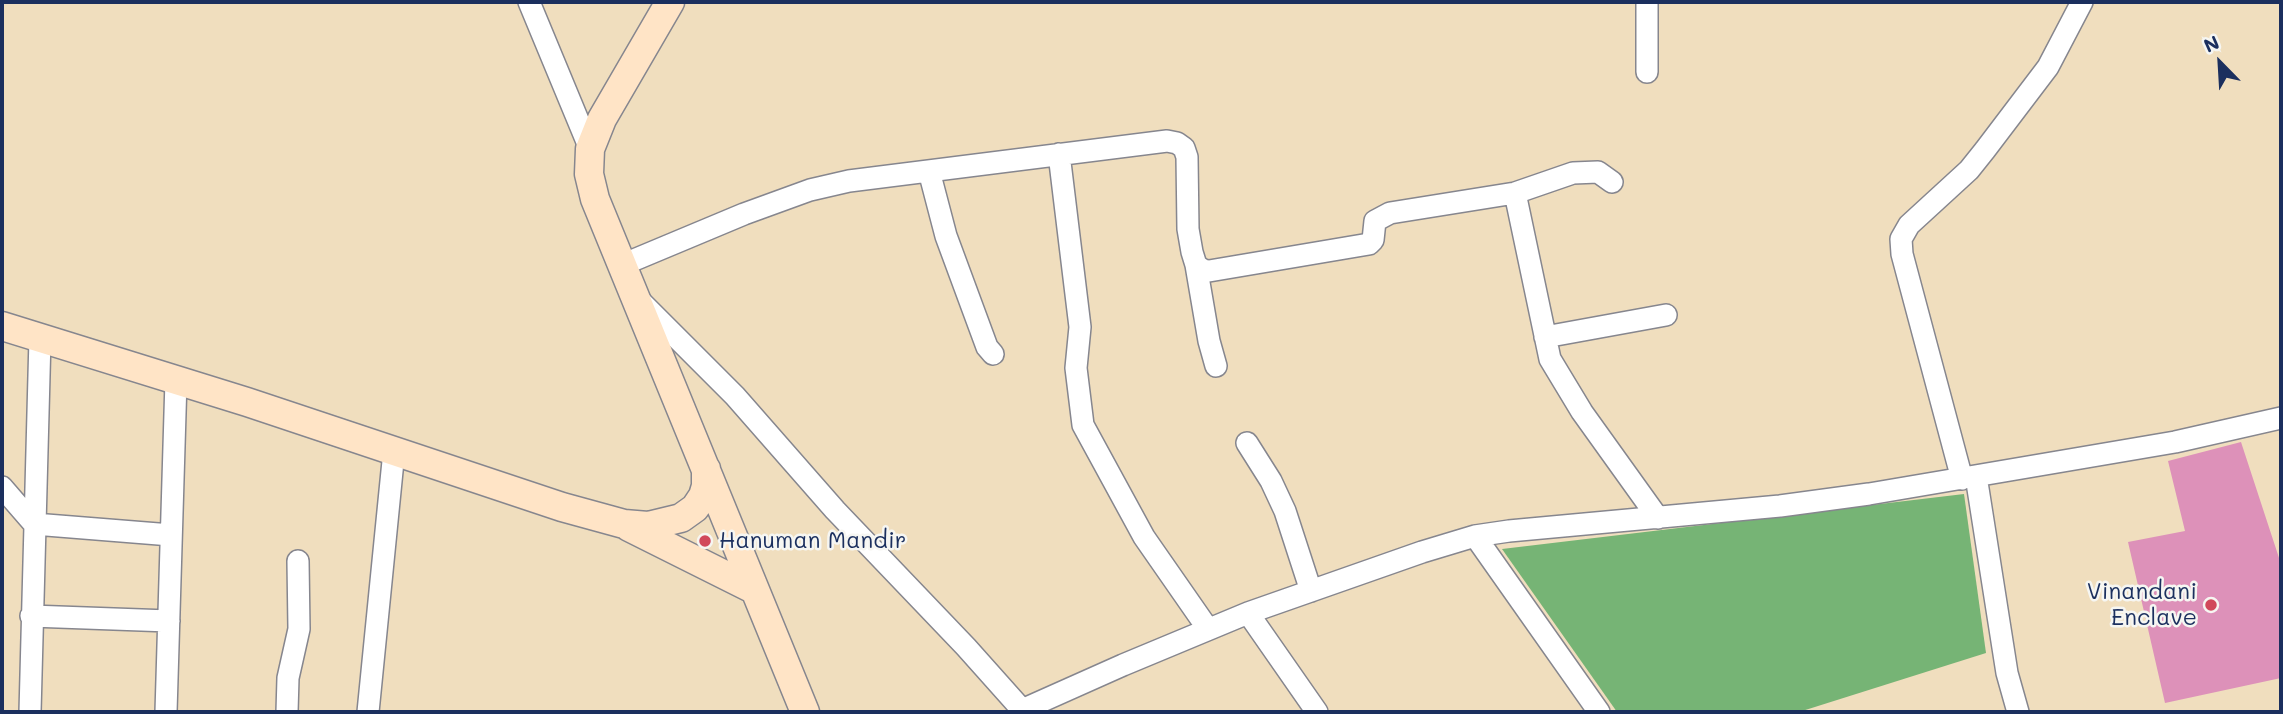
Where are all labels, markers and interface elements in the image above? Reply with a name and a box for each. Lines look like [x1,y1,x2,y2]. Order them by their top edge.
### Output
north arrow [2185,28,2255,98]
text: N [2200,29,2223,58]
place label: Hanuman Mandir [719,527,906,555]
marker: Hanuman Mandir [697,533,713,549]
place label: Vinandani Enclave [2087,578,2197,632]
marker: Vinandani Enclave [2203,597,2219,613]

